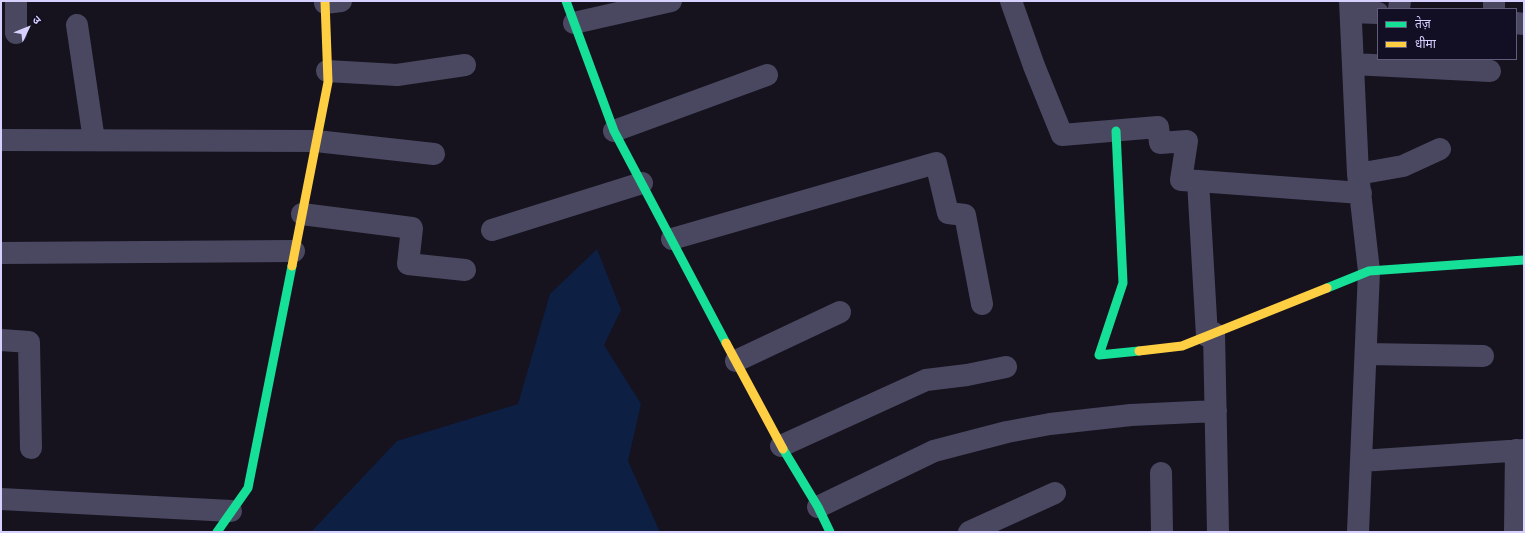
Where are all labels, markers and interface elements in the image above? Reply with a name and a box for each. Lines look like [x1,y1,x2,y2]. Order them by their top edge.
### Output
north arrow [8,8,48,48]
legend [1377,8,1517,60]
text: उ [30,13,44,26]
text: तेज़ [1415,16,1431,31]
text: धीमा [1415,36,1436,51]

